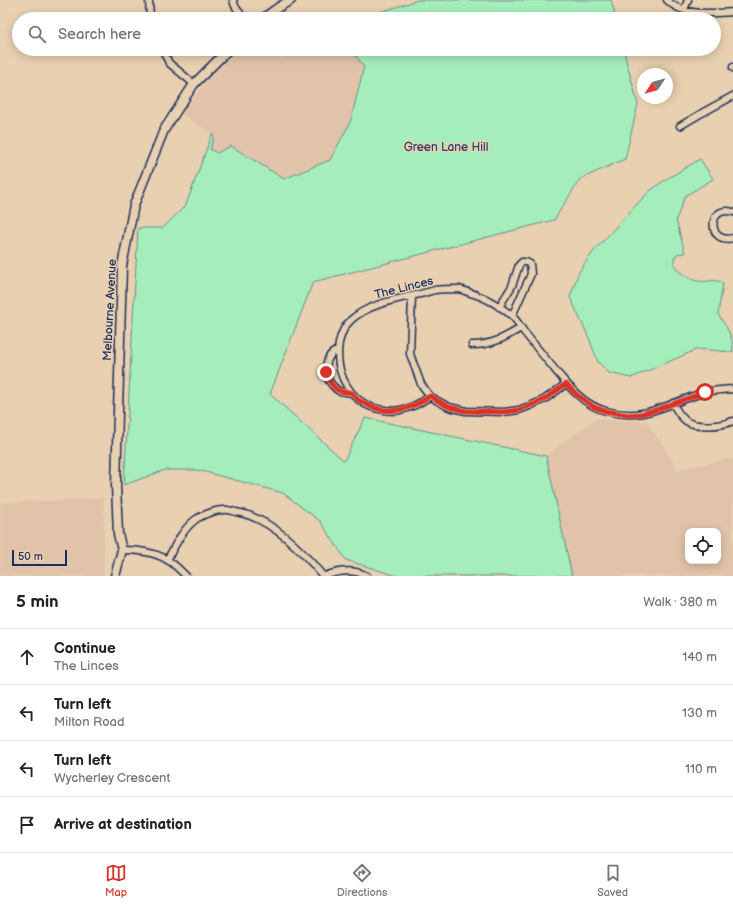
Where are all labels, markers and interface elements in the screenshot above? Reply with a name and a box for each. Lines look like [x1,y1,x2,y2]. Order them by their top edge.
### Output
search box [12,12,721,56]
icon: search [26,23,48,45]
text: Search here [58,25,141,44]
north arrow [637,68,673,104]
park label: Green Lane Hill [404,140,488,155]
street label: Melbourne Avenue [100,259,120,361]
street label: The Linces [373,273,435,303]
route end [317,363,335,381]
route start [696,383,714,401]
map controls [685,528,721,564]
button: locate [685,528,721,564]
scale bar [12,548,67,567]
text: 50 m [18,550,43,563]
text: 5 min [16,592,59,612]
text: Walk · 380 m [643,594,717,610]
text: Continue [54,639,116,658]
icon: ahead [16,646,38,668]
text: 140 m [682,649,717,665]
text: The Linces [54,658,119,674]
text: Turn left [54,695,111,714]
icon: left [16,702,38,724]
text: 130 m [682,705,717,721]
text: Milton Road [54,714,124,730]
text: Turn left [54,751,111,770]
icon: left [16,758,38,780]
text: 110 m [685,761,717,777]
text: Wycherley Crescent [54,770,170,786]
icon: arrive [16,814,38,836]
text: Arrive at destination [54,815,192,834]
tab: Map [105,862,127,899]
tab: Directions [337,862,387,899]
tab: Saved [597,862,628,899]

